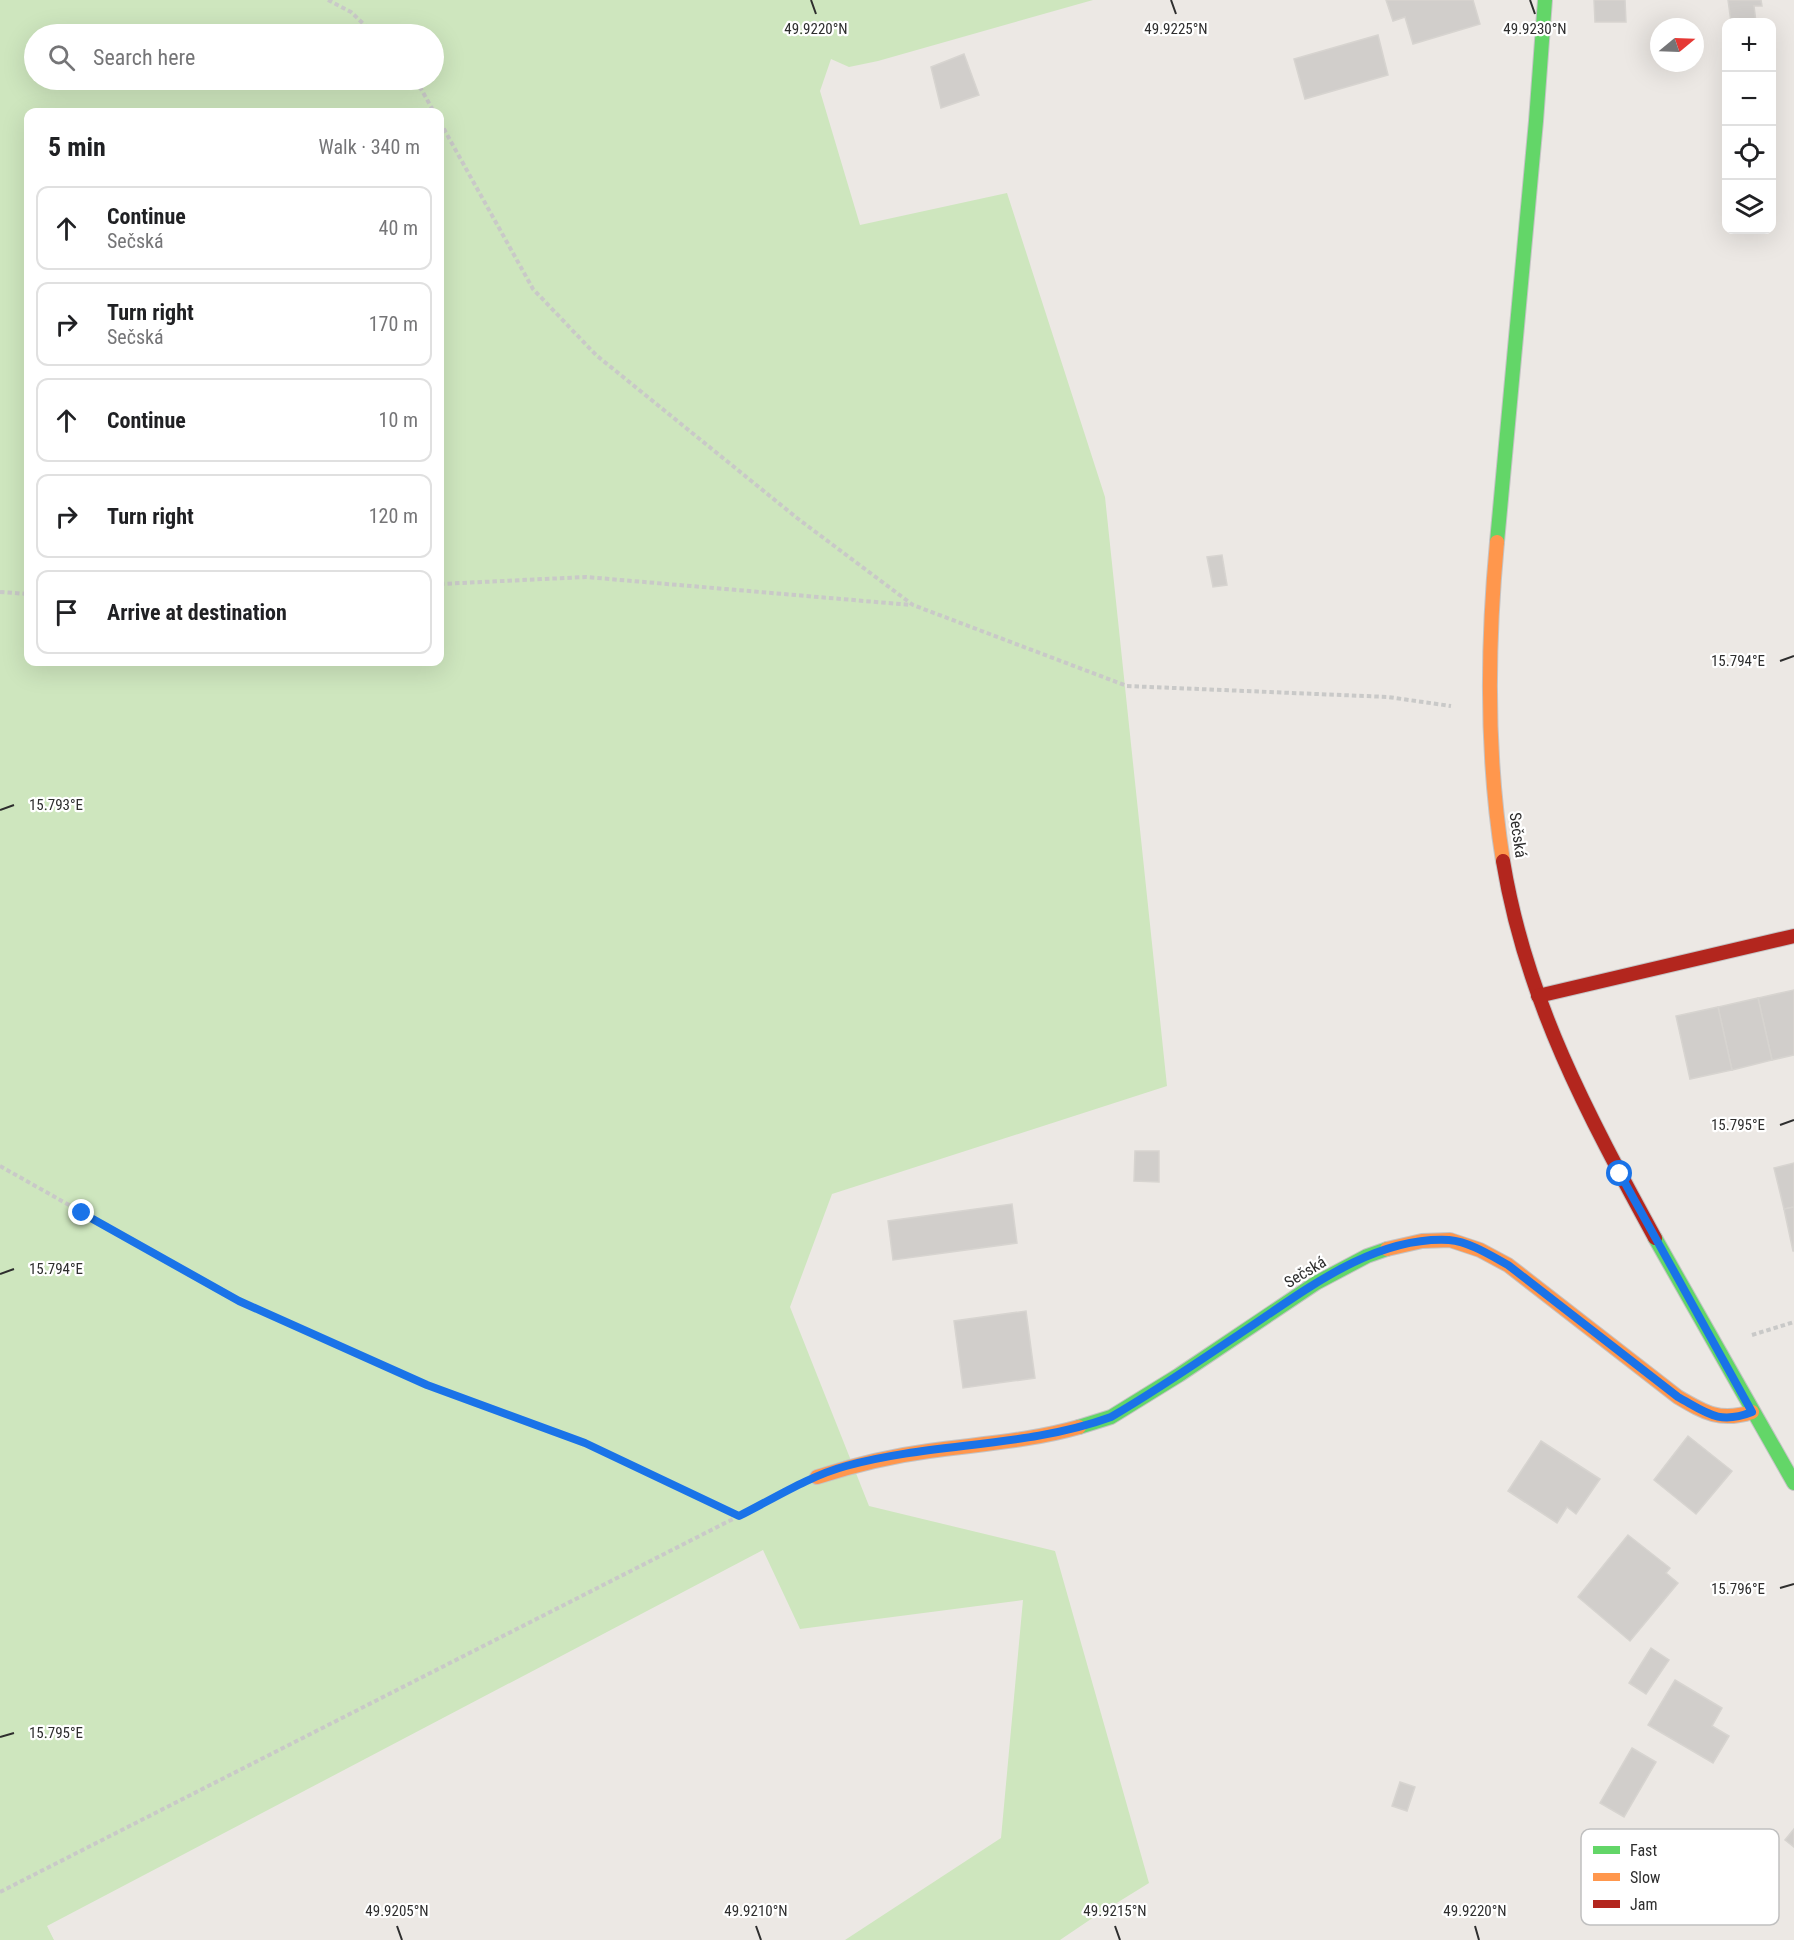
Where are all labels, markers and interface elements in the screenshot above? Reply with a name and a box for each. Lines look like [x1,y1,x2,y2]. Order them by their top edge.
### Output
north arrow [1650,18,1704,72]
map controls [1722,18,1776,234]
button: + [1722,18,1776,72]
text: 49.9220°N [784,20,848,38]
text: 49.9225°N [1144,20,1208,38]
text: 49.9230°N [1503,20,1567,38]
search box [24,24,444,90]
icon: search [45,41,78,74]
text: Search here [93,45,195,70]
button: − [1722,72,1776,126]
button: locate [1722,126,1776,180]
text: 5 min [48,132,106,162]
text: Walk · 340 m [319,135,420,159]
button: layers [1722,180,1776,234]
text: Continue [107,204,186,229]
icon: ahead [50,212,83,245]
text: 40 m [379,216,418,240]
text: Sečská [107,229,164,253]
text: Turn right [107,300,194,325]
icon: right [50,308,83,341]
text: 170 m [369,312,418,336]
text: Sečská [107,325,164,349]
icon: ahead [50,404,83,437]
text: Continue [107,408,186,433]
text: 10 m [379,408,418,432]
icon: right [50,500,83,533]
text: Turn right [107,504,194,529]
text: 120 m [369,504,418,528]
icon: arrive [50,596,83,629]
text: Arrive at destination [107,600,287,625]
text: 15.794°E [1711,652,1765,670]
text: 15.793°E [29,796,83,814]
street label: Sečská [1505,811,1531,859]
text: 15.795°E [1711,1116,1765,1134]
route start [1606,1160,1632,1186]
route end [68,1199,94,1225]
street label: Sečská [1281,1252,1329,1292]
text: 15.794°E [29,1260,83,1278]
text: 15.796°E [1711,1580,1765,1598]
text: 15.795°E [29,1724,83,1742]
legend [1581,1829,1779,1925]
text: Fast [1630,1841,1657,1860]
text: Slow [1630,1868,1660,1887]
text: Jam [1630,1895,1657,1914]
text: 49.9205°N [365,1902,429,1920]
text: 49.9210°N [724,1902,788,1920]
text: 49.9215°N [1083,1902,1147,1920]
text: 49.9220°N [1443,1902,1507,1920]

